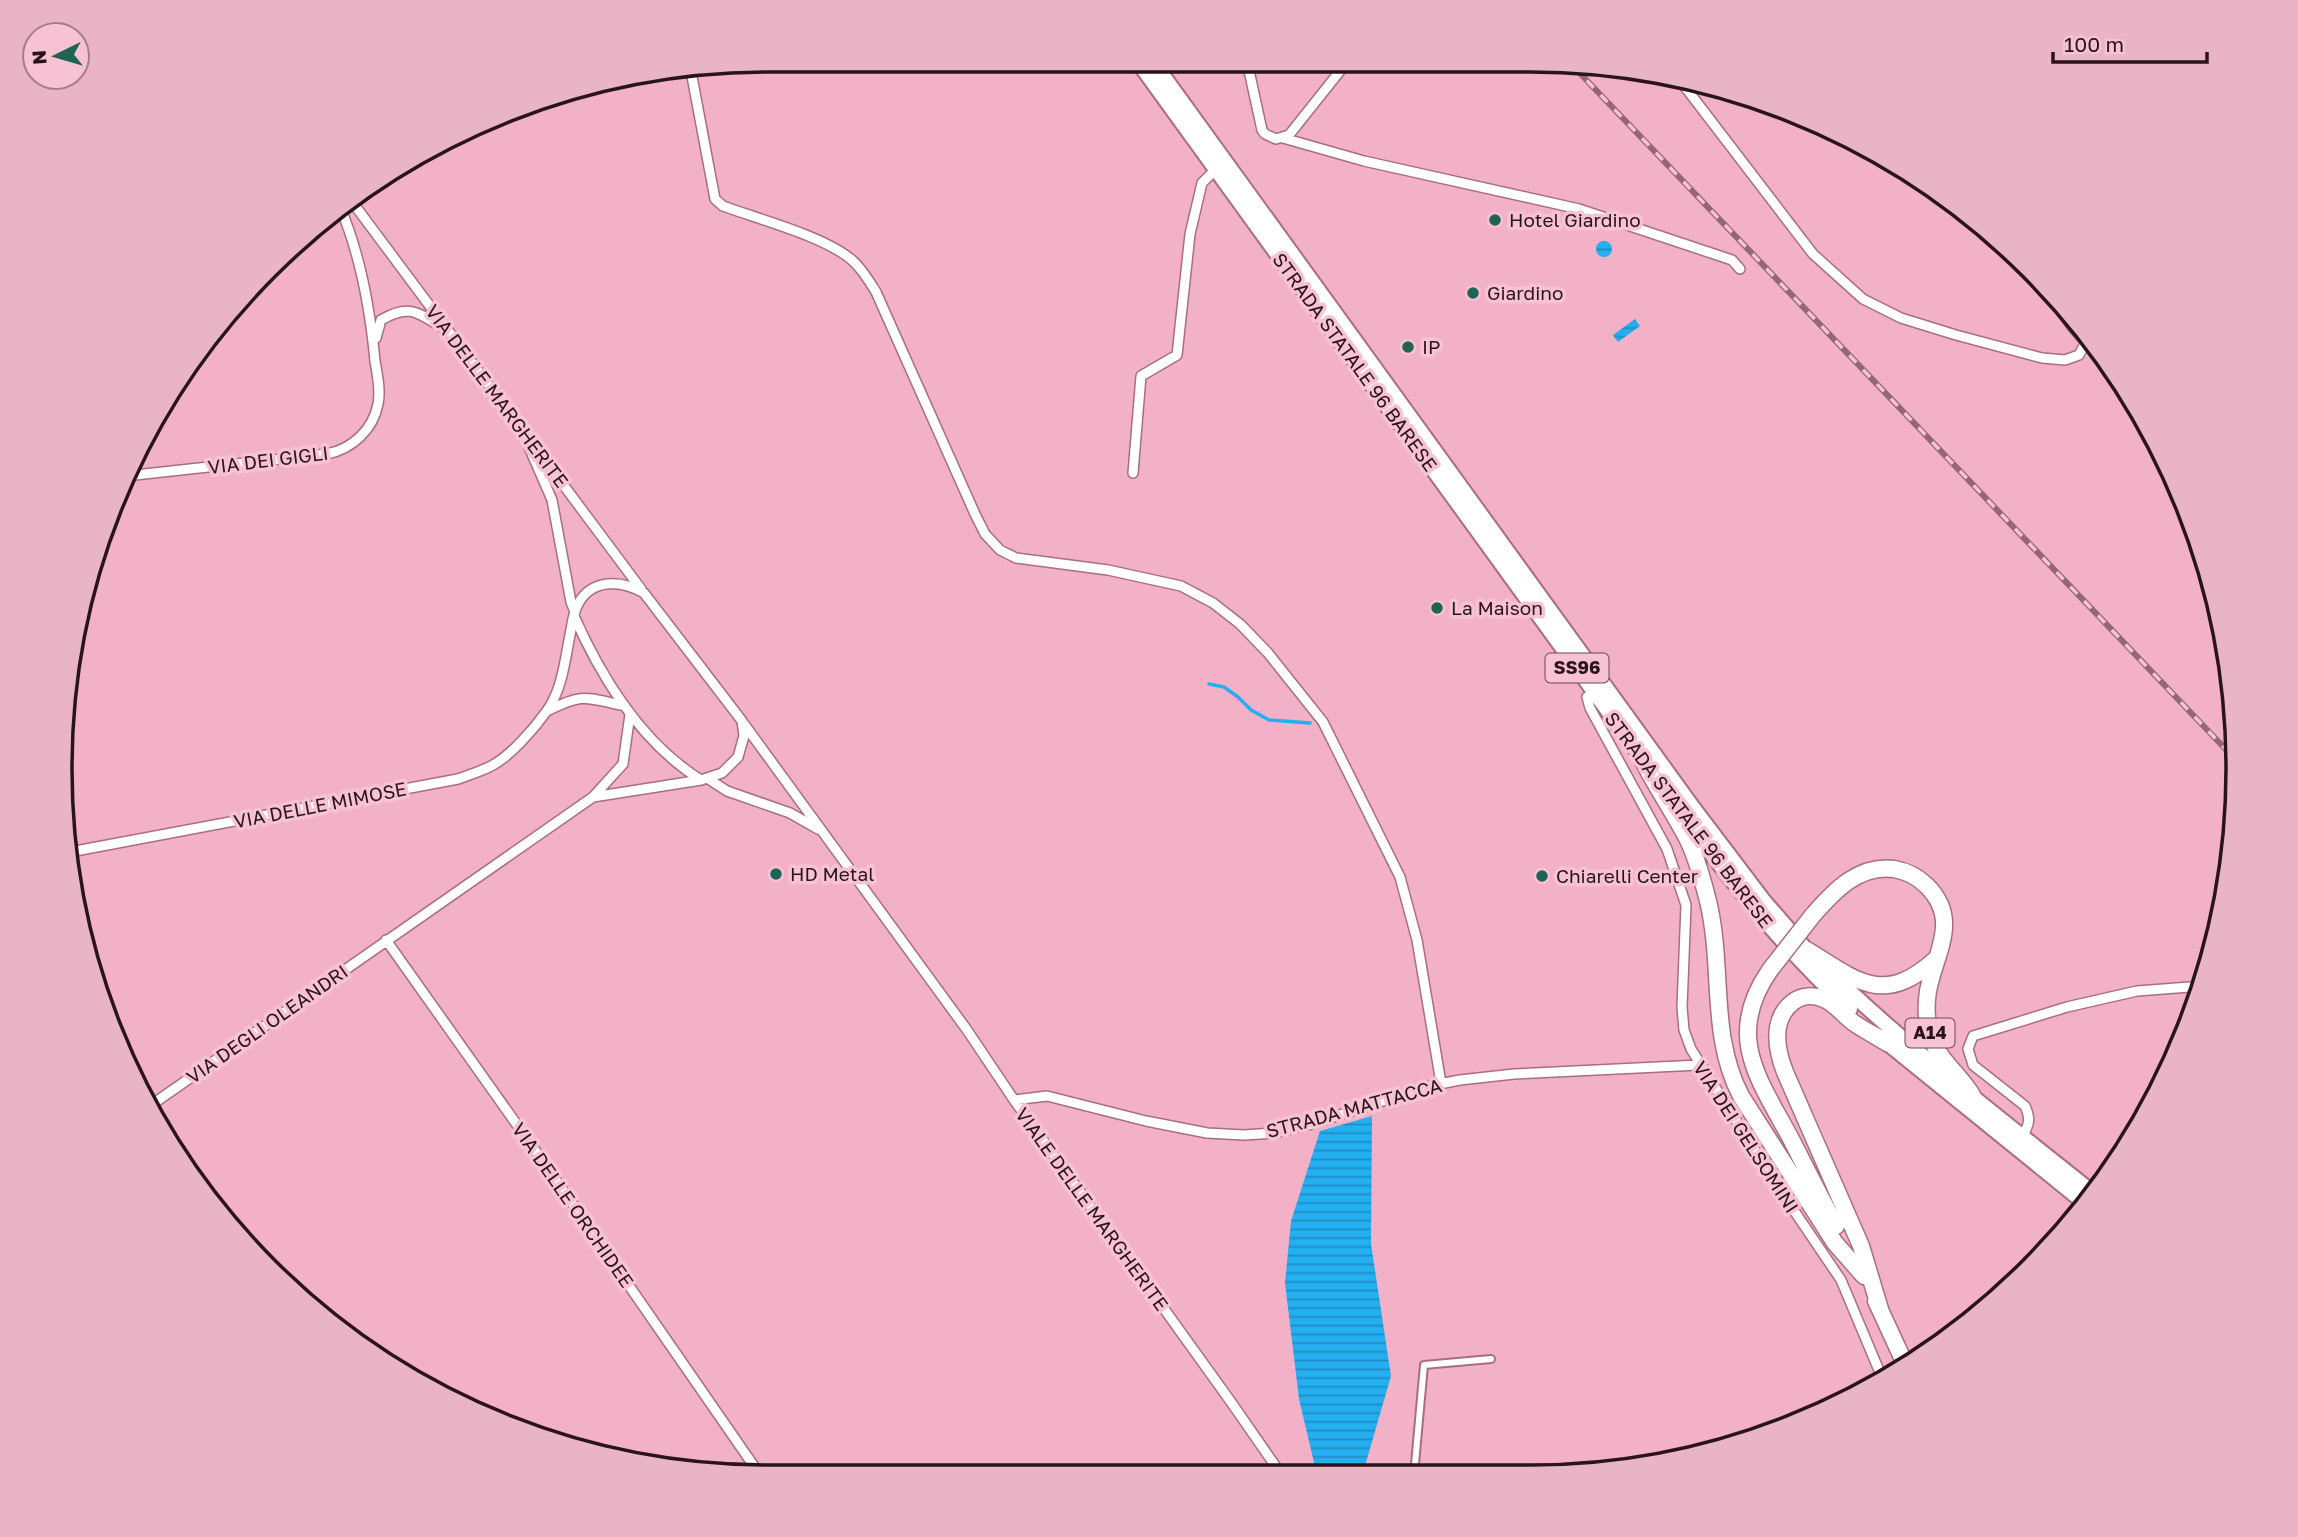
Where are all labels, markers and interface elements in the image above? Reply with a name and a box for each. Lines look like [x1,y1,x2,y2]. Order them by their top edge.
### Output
north arrow [21,21,91,91]
scale bar [2053,21,2207,65]
text: 100 m [2064,31,2124,57]
text: N [26,49,51,66]
place label: Hotel Giardino [1509,208,1641,231]
marker: Hotel Giardino [1487,212,1503,228]
street label: STRADA STATALE 96 BARESE [1268,248,1442,475]
place label: Giardino [1487,281,1563,304]
marker: Giardino [1465,285,1481,301]
street label: VIA DELLE MARGHERITE [421,300,574,492]
place label: IP [1422,335,1440,358]
marker: IP [1400,339,1416,355]
street label: VIA DEI GIGLI [206,441,330,478]
place label: La Maison [1451,596,1543,619]
marker: La Maison [1429,600,1445,616]
road number: SS96 [1546,654,1608,682]
street label: STRADA STATALE 96 BARESE [1601,707,1778,932]
street label: VIA DELLE MIMOSE [232,776,408,833]
place label: HD Metal [790,862,874,885]
place label: Chiarelli Center [1556,864,1699,887]
marker: HD Metal [768,866,784,882]
marker: Chiarelli Center [1534,868,1550,884]
street label: VIA DEGLI OLEANDRI [182,959,352,1088]
road number: A14 [1906,1018,1954,1048]
street label: VIA DEI GELSOMINI [1689,1057,1804,1217]
street label: STRADA MATTACCA [1264,1073,1444,1142]
street label: VIALE DELLE MARGHERITE [1011,1103,1174,1315]
street label: VIA DELLE ORCHIDEE [508,1118,639,1292]

